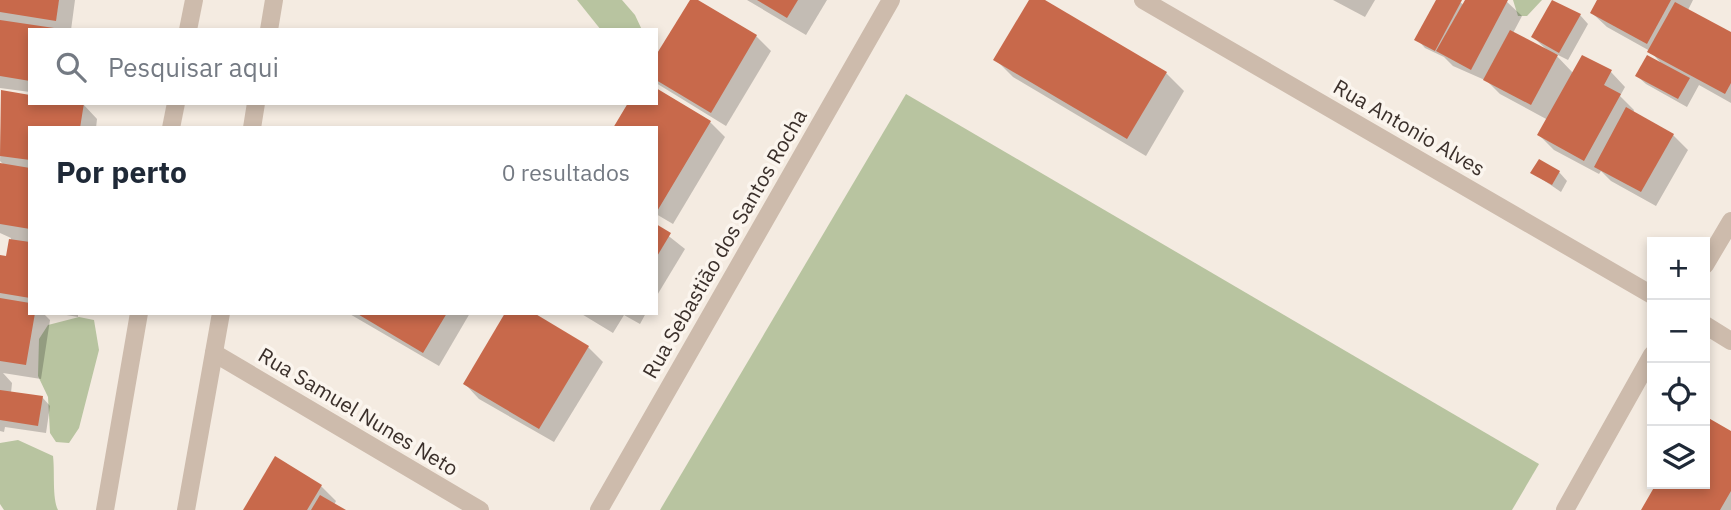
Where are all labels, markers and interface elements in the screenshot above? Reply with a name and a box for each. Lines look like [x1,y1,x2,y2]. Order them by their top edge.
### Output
search box [28,28,658,105]
icon: search [52,48,90,86]
text: Pesquisar aqui [108,50,279,84]
street label: Rua Antonio Alves [1329,72,1490,182]
street label: Rua Sebastião dos Santos Rocha [635,104,813,383]
text: Por perto [56,152,187,191]
text: 0 resultados [502,157,630,187]
map controls [1647,237,1710,489]
button: + [1647,237,1710,300]
button: − [1647,300,1710,363]
street label: Rua Samuel Nunes Neto [253,340,464,482]
button: locate [1647,363,1710,426]
button: layers [1647,426,1710,489]

